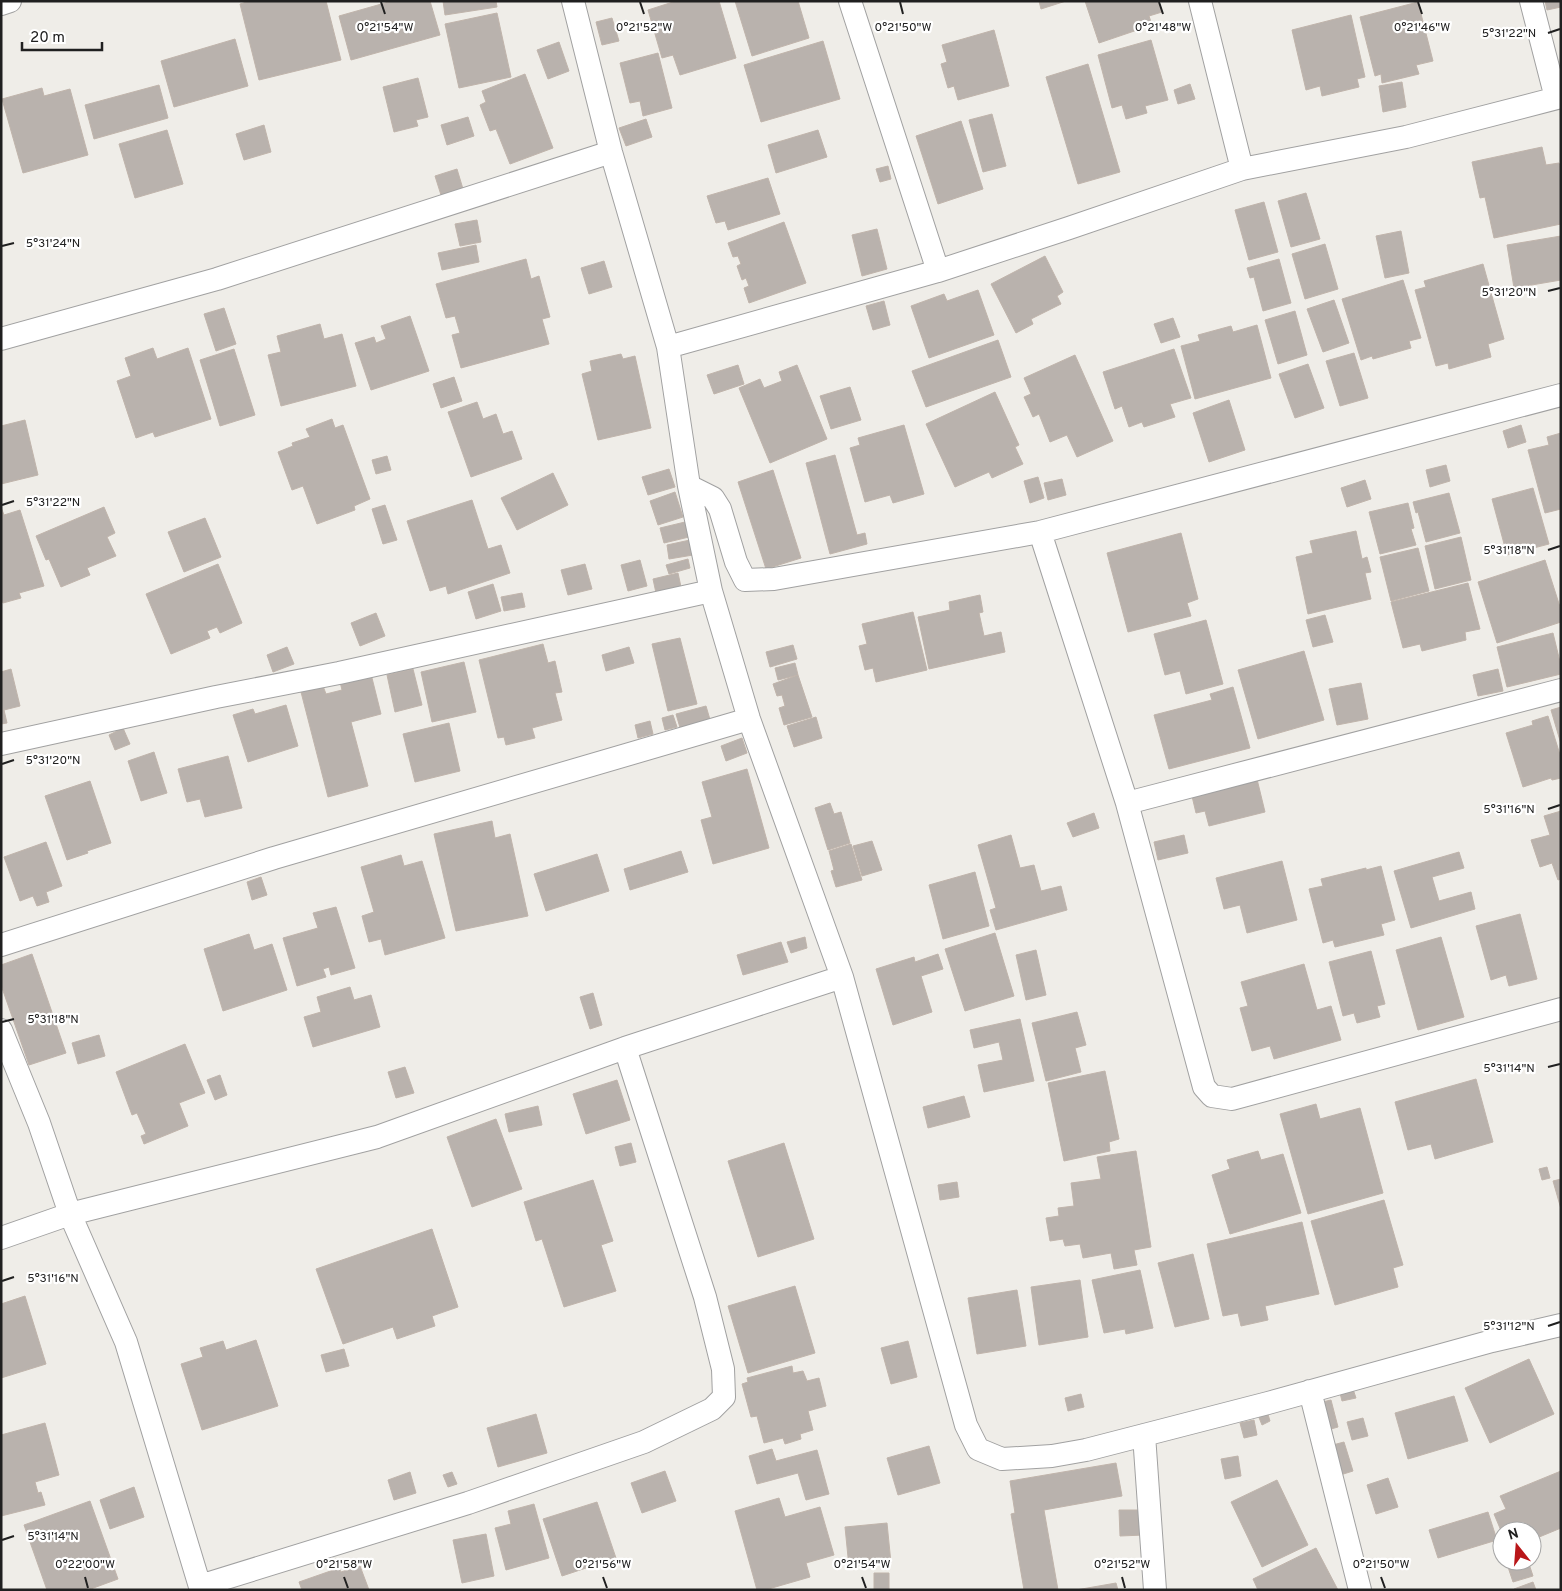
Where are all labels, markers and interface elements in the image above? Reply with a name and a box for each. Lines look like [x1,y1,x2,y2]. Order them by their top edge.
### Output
scale bar [22,20,102,52]
text: 0°21'54"W [356,20,414,36]
text: 0°21'52"W [616,20,672,36]
text: 0°21'50"W [874,20,932,36]
text: 0°21'48"W [1135,20,1191,36]
text: 0°21'46"W [1394,20,1450,36]
text: 5°31'22"N [1482,26,1536,42]
text: 20 m [30,29,65,48]
text: 5°31'24"N [26,236,80,252]
text: 5°31'20"N [1482,285,1537,301]
text: 5°31'22"N [26,495,80,511]
text: 5°31'18"N [1483,543,1535,559]
text: 5°31'20"N [26,753,81,769]
text: 5°31'16"N [1483,802,1535,818]
text: 5°31'18"N [27,1012,79,1028]
text: 5°31'14"N [1483,1061,1535,1077]
text: 5°31'16"N [27,1271,79,1287]
text: 5°31'12"N [1483,1319,1535,1335]
north arrow [1492,1521,1542,1571]
text: N [1506,1525,1521,1545]
text: 5°31'14"N [27,1529,79,1545]
text: 0°22'00"W [55,1557,115,1573]
text: 0°21'58"W [316,1557,372,1573]
text: 0°21'56"W [575,1557,631,1573]
text: 0°21'54"W [833,1557,891,1573]
text: 0°21'52"W [1094,1557,1150,1573]
text: 0°21'50"W [1352,1557,1410,1573]

